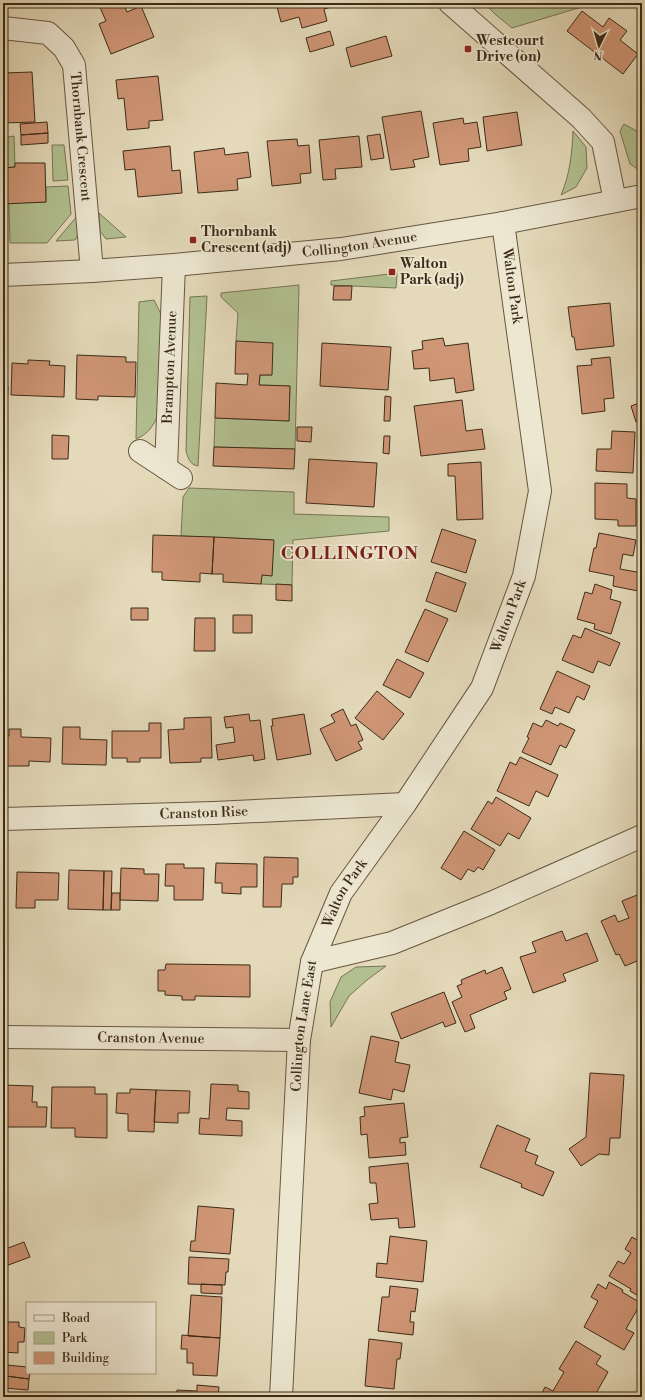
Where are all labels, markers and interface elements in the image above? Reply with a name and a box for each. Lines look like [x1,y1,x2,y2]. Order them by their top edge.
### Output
north arrow [579,26,619,66]
place label: Westcourt Drive (on) [475,32,545,66]
marker: Westcourt Drive (on) [463,44,473,54]
text: N [593,48,603,62]
street label: Thornbank Crescent [66,71,95,203]
place label: Thornbank Crescent (adj) [201,223,291,257]
street label: Collington Avenue [301,228,418,262]
marker: Thornbank Crescent (adj) [188,235,198,245]
street label: Walton Park [498,246,526,326]
place label: Walton Park (adj) [399,255,464,289]
marker: Walton Park (adj) [387,267,397,277]
street label: Brampton Avenue [159,310,181,425]
district label: COLLINGTON [281,542,419,565]
street label: Walton Park [487,577,531,656]
street label: Cranston Rise [159,802,249,824]
street label: Walton Park [318,855,372,931]
street label: Collington Lane East [287,959,321,1092]
street label: Cranston Avenue [97,1029,205,1048]
legend [26,1302,156,1374]
text: Road [62,1311,90,1326]
text: Park [62,1331,88,1346]
text: Building [61,1351,110,1366]

